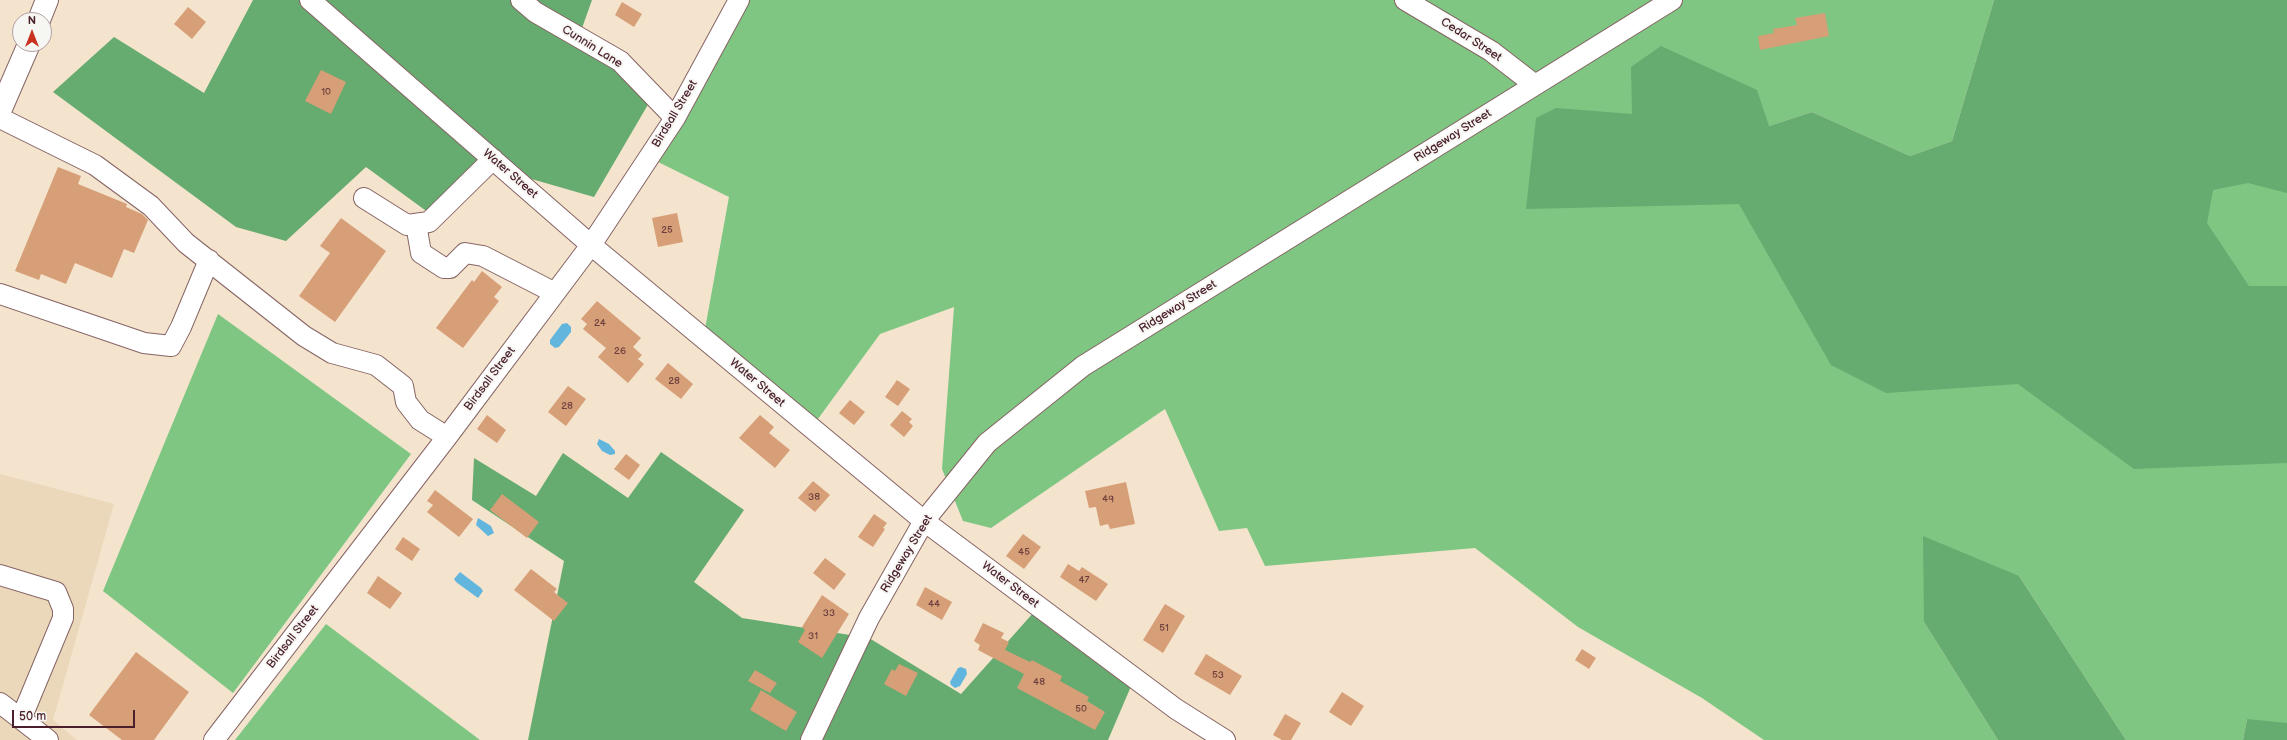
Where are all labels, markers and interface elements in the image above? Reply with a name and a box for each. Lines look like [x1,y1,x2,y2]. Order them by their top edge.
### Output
north arrow [12,12,52,52]
text: N [28,14,36,27]
street label: Cedar Street [1438,15,1504,65]
street label: Cunnin Lane [559,23,625,71]
street label: Birdsall Street [649,78,701,150]
house number: 10 [321,86,331,98]
street label: Ridgeway Street [1412,106,1494,166]
street label: Water Street [480,146,540,202]
house number: 25 [661,224,673,236]
street label: Ridgeway Street [1137,277,1219,337]
house number: 24 [594,317,606,329]
street label: Birdsall Street [461,344,519,414]
house number: 26 [614,345,626,357]
street label: Water Street [726,356,788,410]
house number: 28 [668,375,680,387]
house number: 28 [561,400,573,412]
house number: 38 [808,491,820,503]
house number: 49 [1102,493,1114,505]
street label: Ridgeway Street [878,512,936,596]
house number: 45 [1018,546,1030,558]
street label: Water Street [979,559,1041,611]
house number: 47 [1078,574,1090,586]
house number: 44 [928,598,940,610]
street label: Birdsall Street [264,603,322,671]
house number: 33 [823,607,835,619]
house number: 51 [1159,622,1169,634]
house number: 31 [808,630,818,642]
house number: 53 [1212,669,1224,681]
house number: 48 [1033,676,1045,688]
scale bar [14,702,137,728]
house number: 50 [1075,703,1087,715]
text: 50 m [19,709,46,724]

